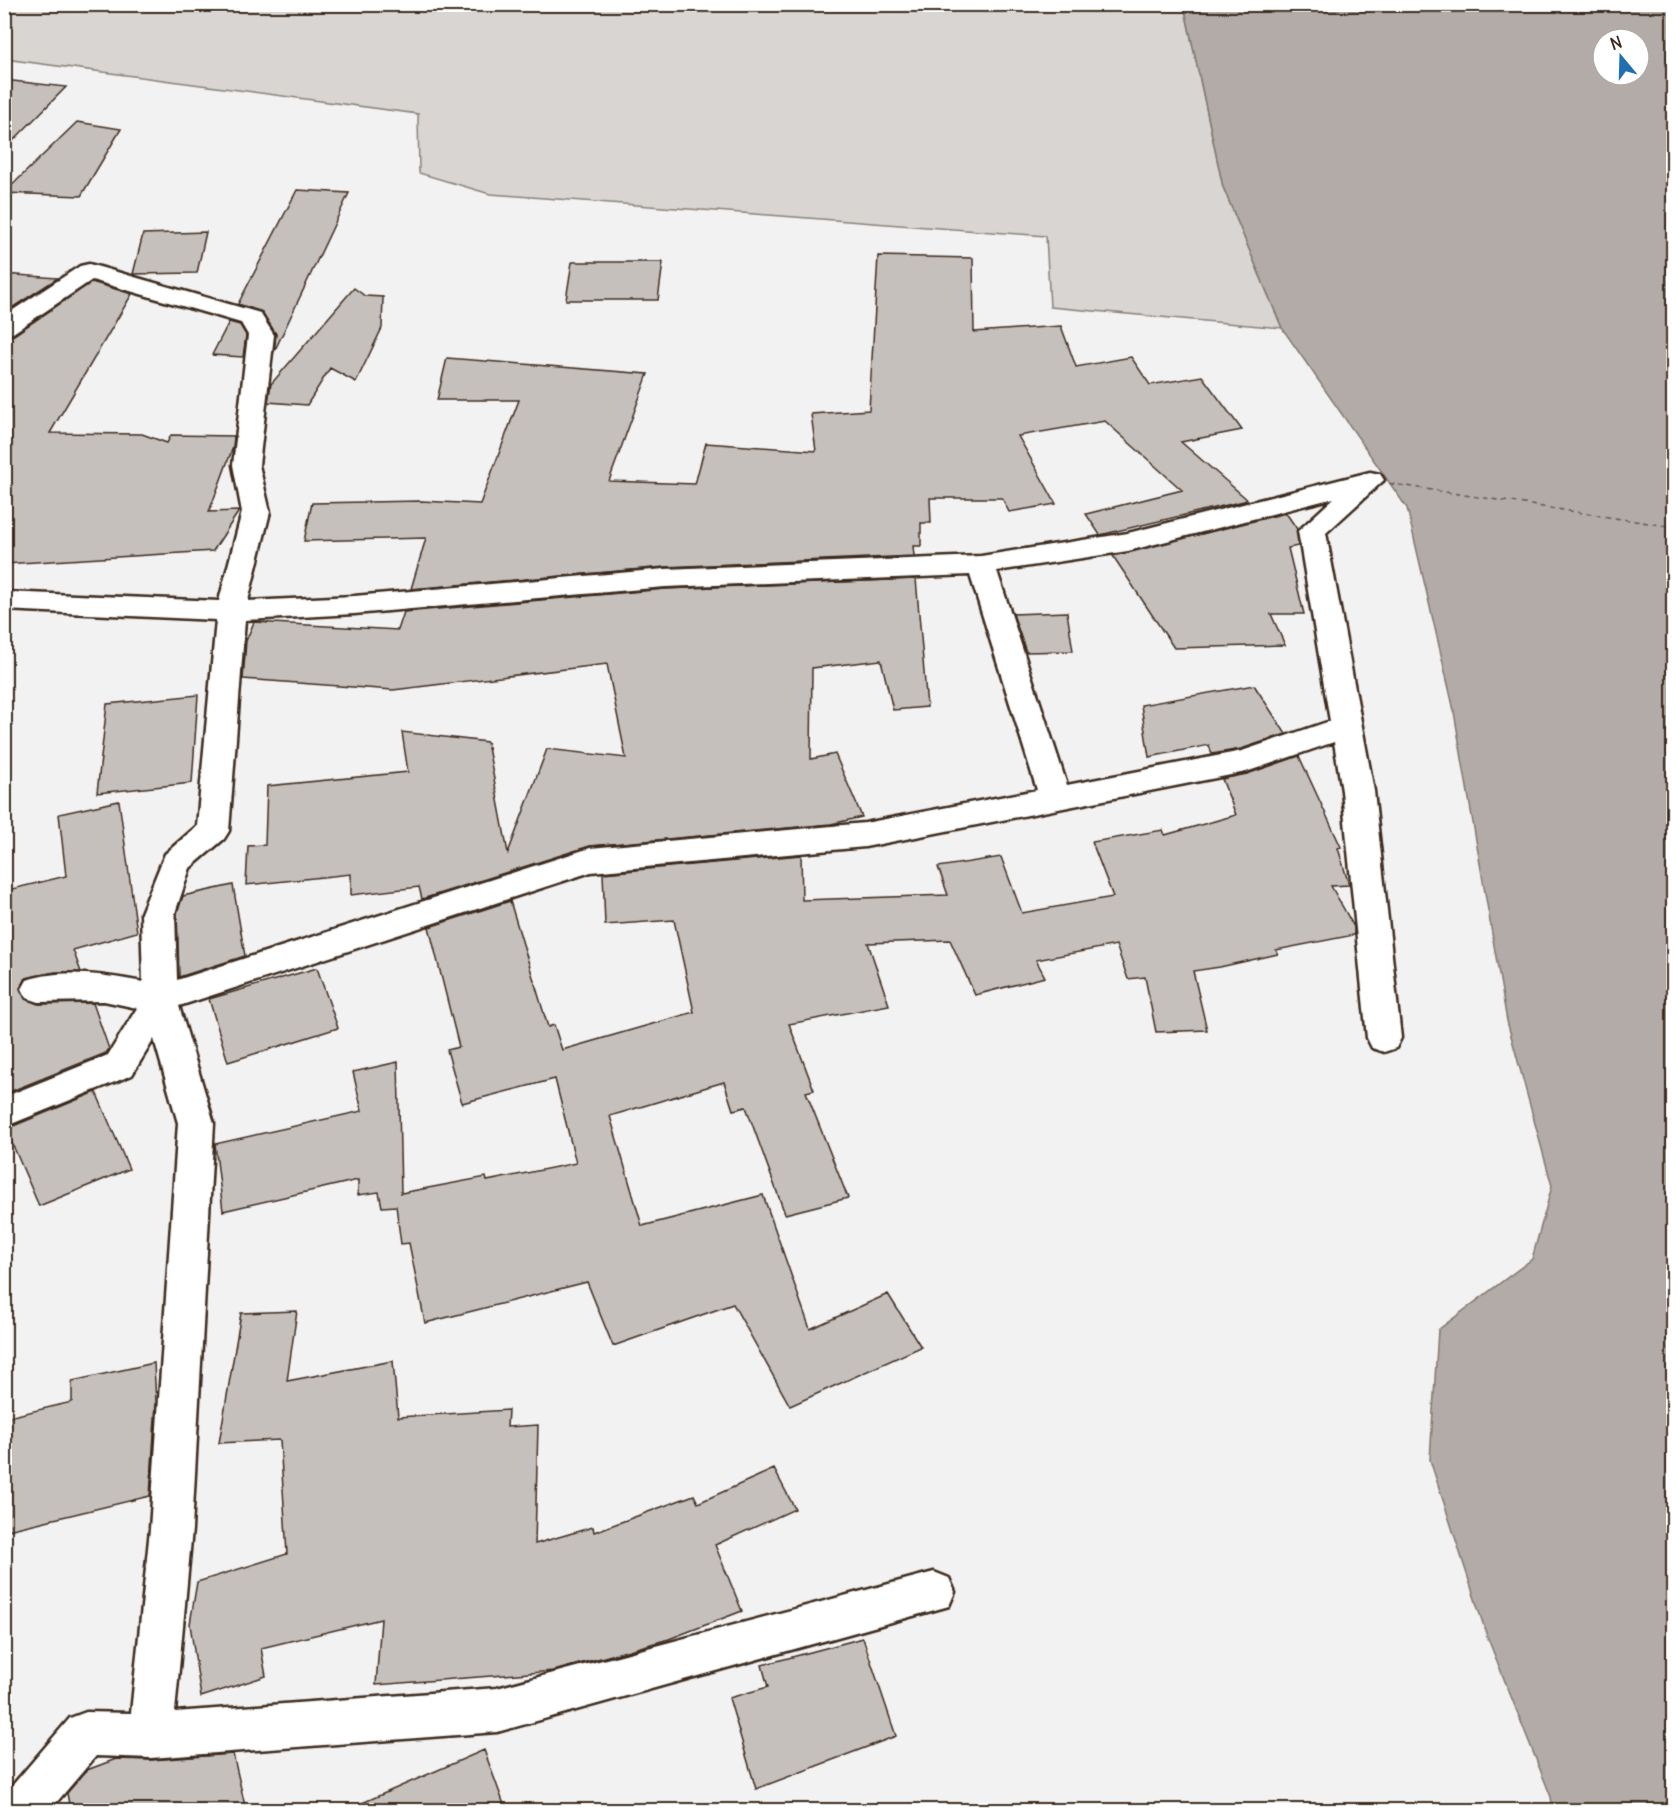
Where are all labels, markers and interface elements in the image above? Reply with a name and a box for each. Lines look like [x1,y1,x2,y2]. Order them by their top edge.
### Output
north arrow [1591,27,1651,87]
text: N [1608,32,1625,54]

